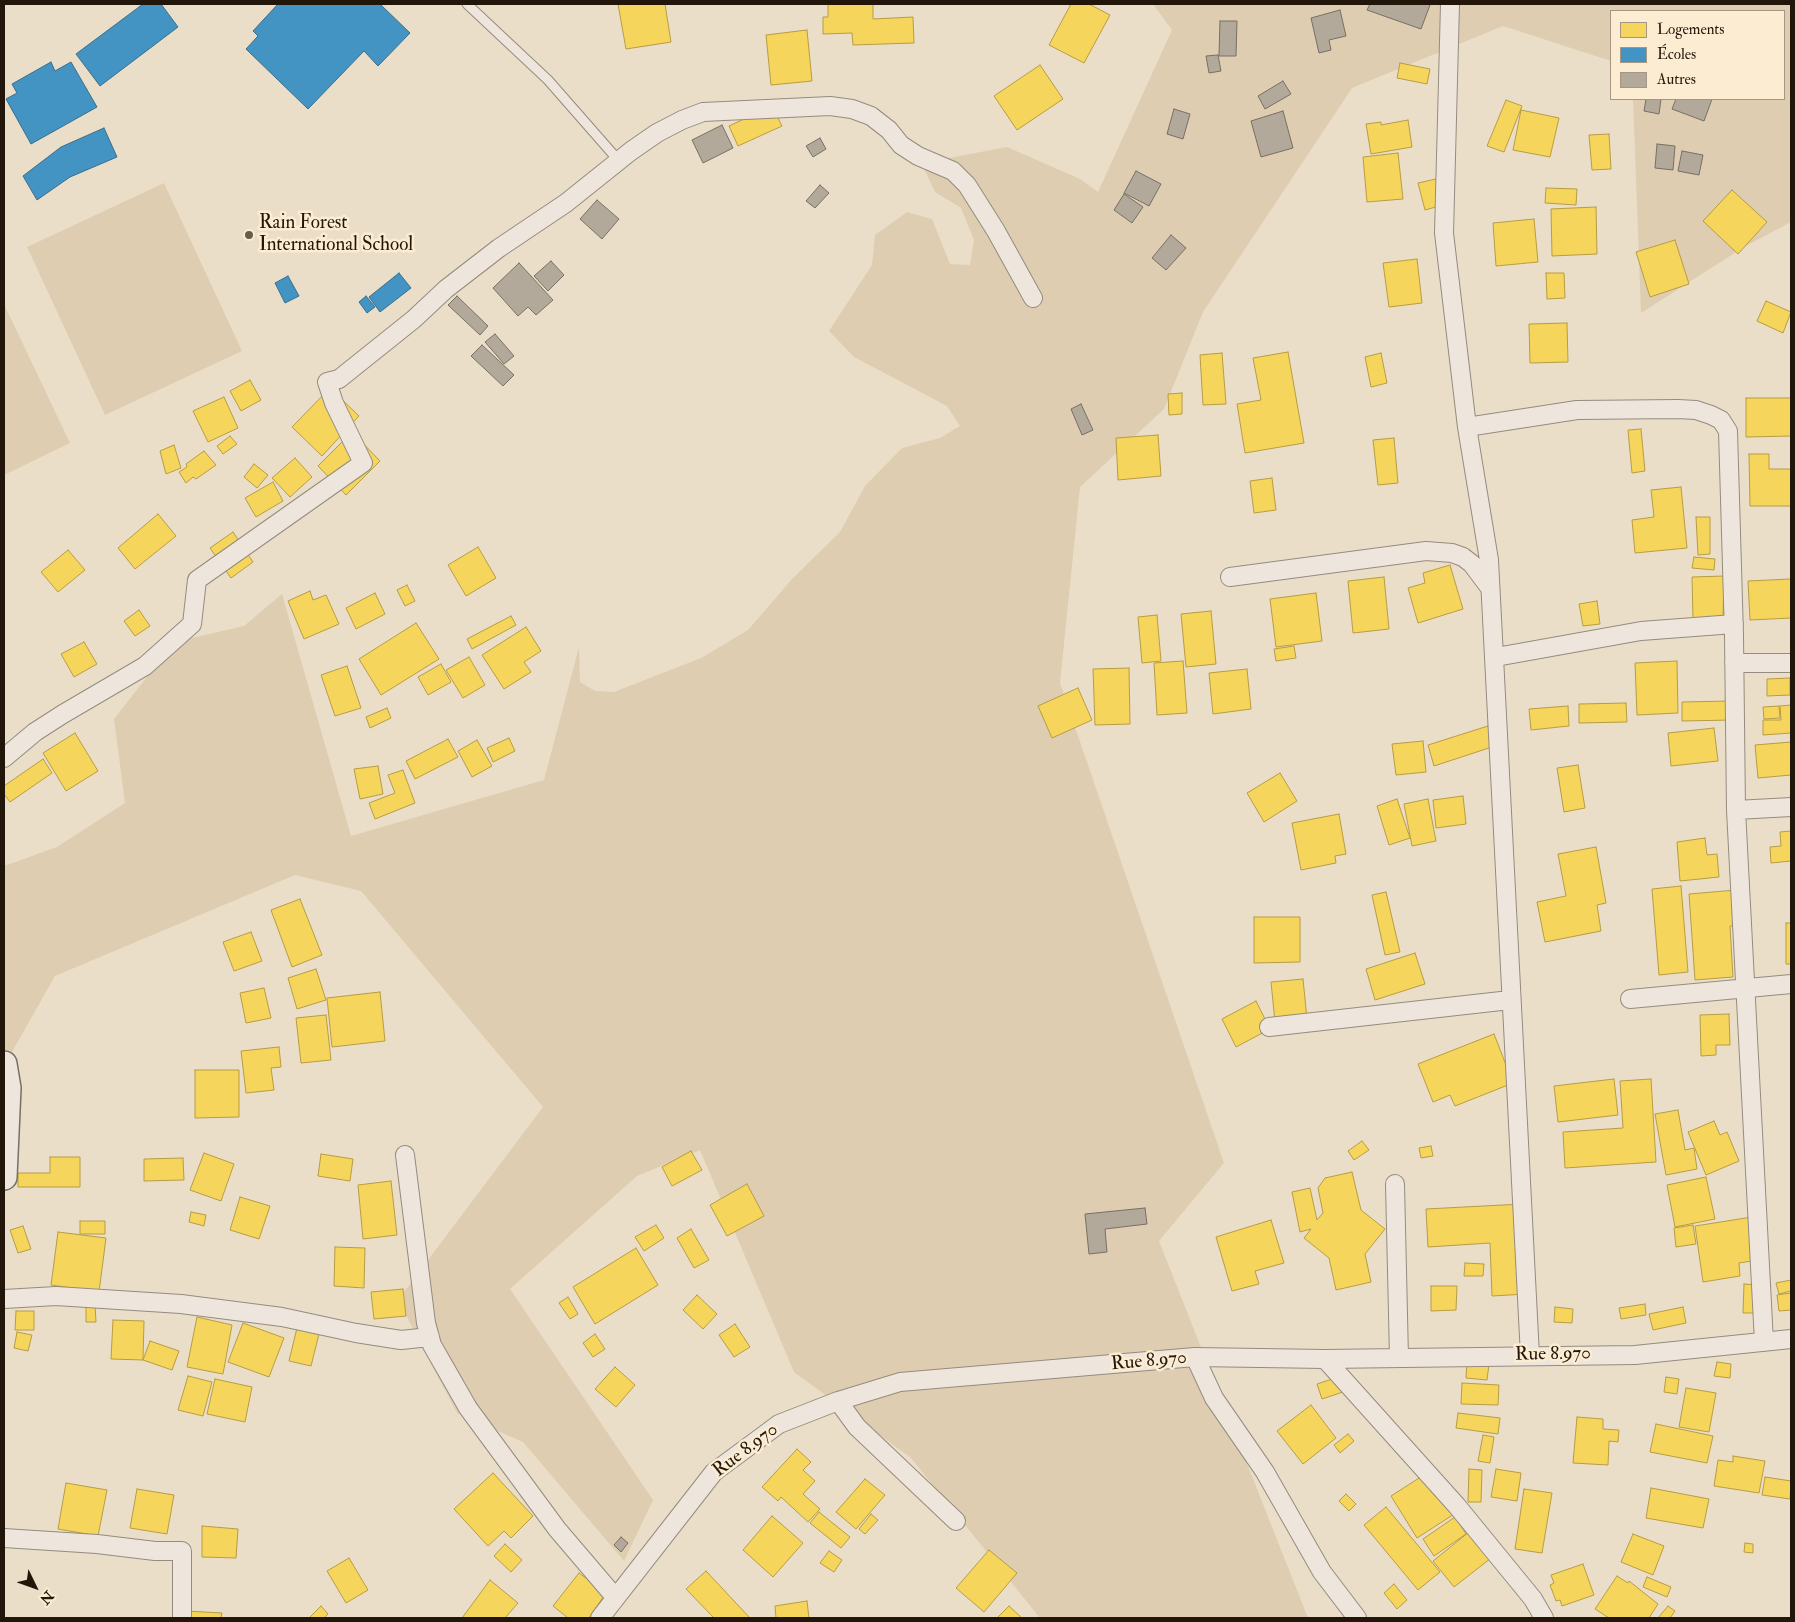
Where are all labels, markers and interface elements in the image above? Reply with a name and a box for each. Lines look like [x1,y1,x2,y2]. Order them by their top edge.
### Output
legend [1610,10,1785,100]
text: Logements [1657,20,1724,39]
text: Écoles [1657,45,1696,64]
text: Autres [1657,70,1696,89]
place label: Rain Forest International School [259,213,413,257]
marker: Rain Forest International School [243,229,255,241]
street label: Rue 8.970 [1515,1343,1591,1367]
street label: Rue 8.970 [1110,1347,1188,1377]
street label: Rue 8.970 [709,1419,783,1483]
north arrow [10,1562,60,1612]
text: N [36,1587,57,1608]

